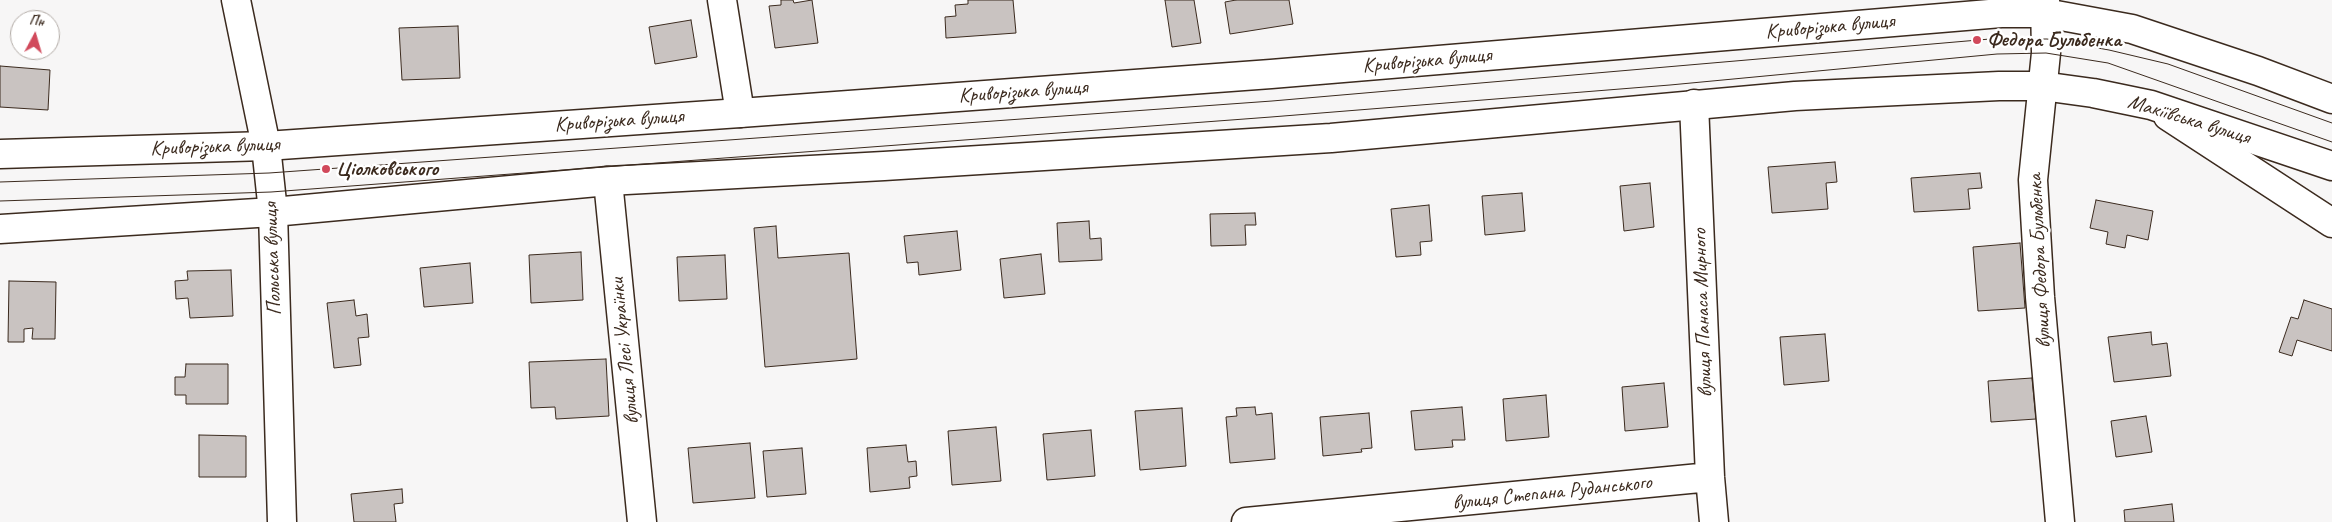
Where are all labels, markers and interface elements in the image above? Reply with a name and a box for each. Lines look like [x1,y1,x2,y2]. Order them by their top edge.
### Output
street label: Криворізька вулиця [1765,9,1895,45]
north arrow [10,10,60,60]
text: Пн [28,11,45,30]
place label: Федора Бульбенка [1987,27,2121,53]
marker: Федора Бульбенка [1971,34,1983,46]
street label: Криворізька вулиця [1362,43,1492,79]
street label: Криворізька вулиця [958,75,1088,109]
street label: Макіївська вулиця [2125,89,2253,151]
street label: Криворізька вулиця [554,104,684,138]
street label: Криворізька вулиця [150,132,280,162]
place label: Ціолковського [336,156,438,182]
marker: Ціолковського [320,163,332,175]
street label: вулиця Федора Бульбенка [2023,173,2057,349]
street label: Польська вулиця [258,202,288,316]
street label: вулиця Панаса Мирного [1687,228,1719,398]
street label: вулиця Лесі Українки [605,276,645,426]
street label: вулиця Степана Руданського [1451,470,1653,516]

